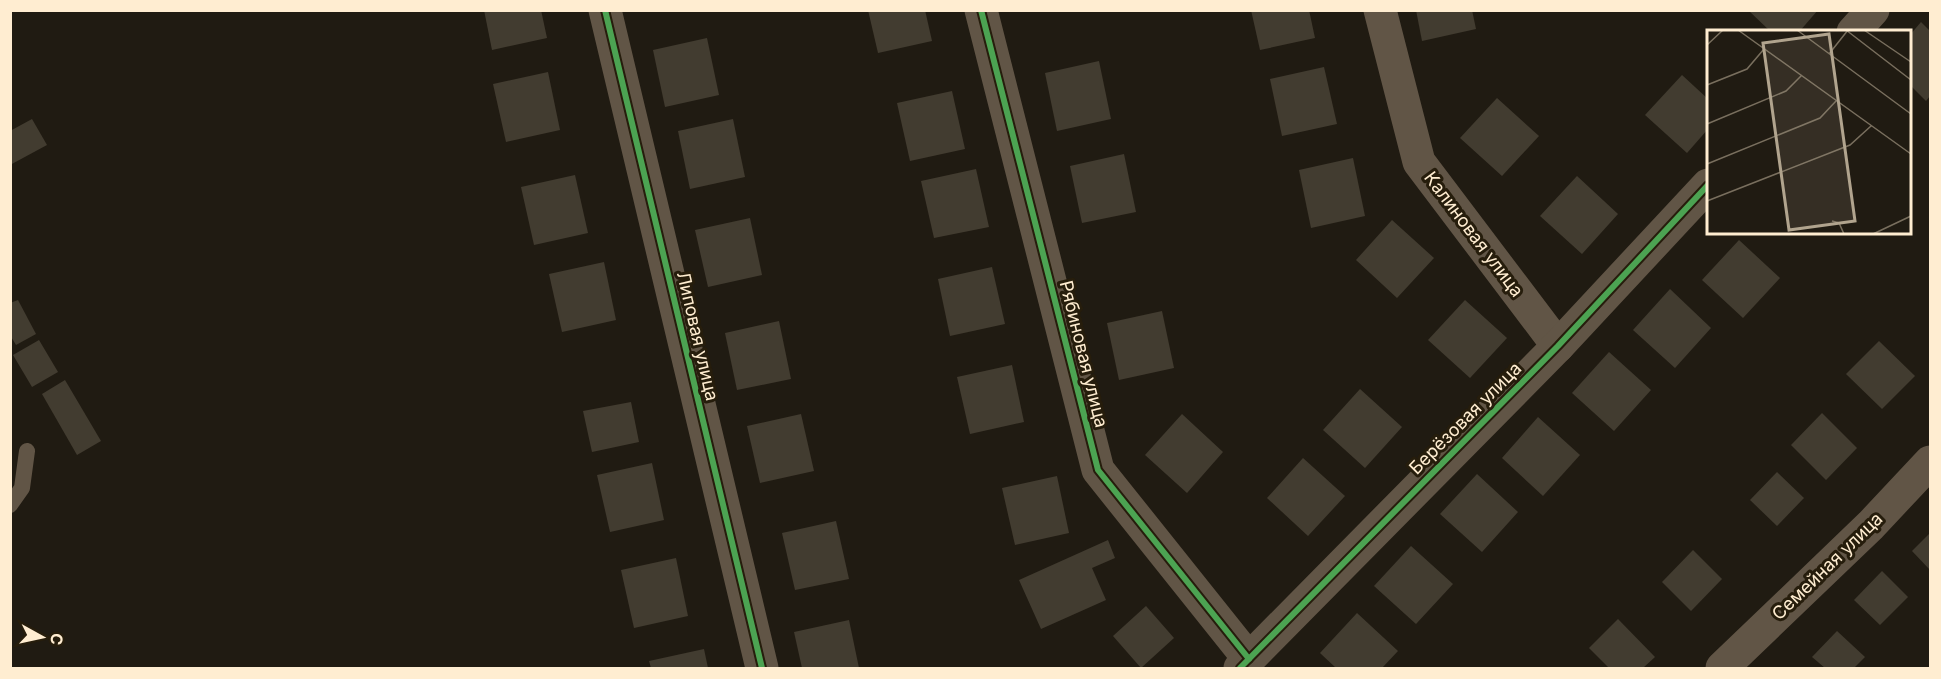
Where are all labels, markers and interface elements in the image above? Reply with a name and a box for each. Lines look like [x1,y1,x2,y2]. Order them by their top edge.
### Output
inset map [1707,30,1911,234]
street label: Калиновая улица [1420,167,1528,301]
street label: Липовая улица [673,269,723,403]
street label: Рябиновая улица [1056,278,1112,430]
street label: Берёзовая улица [1405,358,1525,478]
street label: Семейная улица [1767,508,1887,624]
north arrow [12,607,72,667]
text: С [46,632,68,646]

